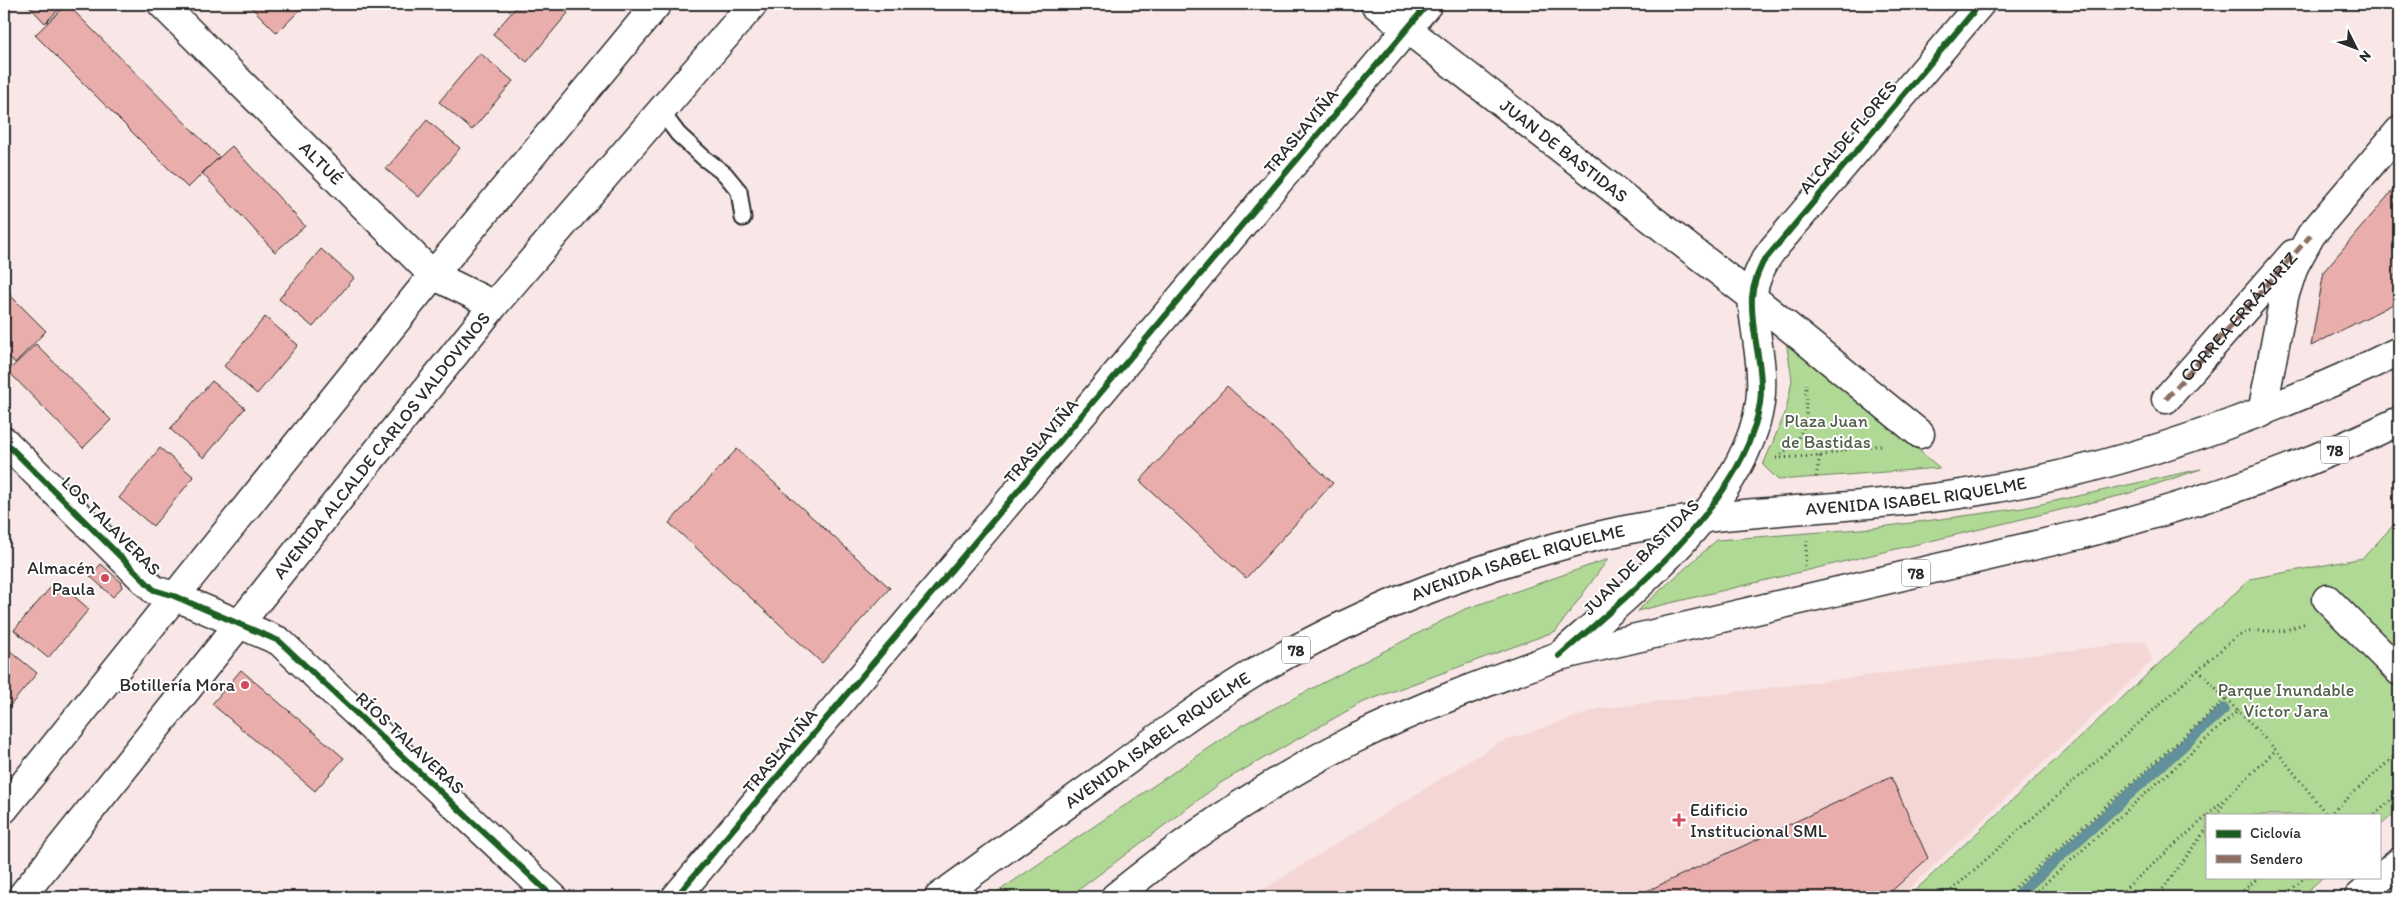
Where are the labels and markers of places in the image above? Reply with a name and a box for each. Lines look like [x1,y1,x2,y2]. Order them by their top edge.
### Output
place label: Almacén Paula [27,557,96,600]
marker: Almacén Paula [99,572,111,584]
place label: Botillería Mora [119,674,236,696]
marker: Botillería Mora [239,679,251,691]
place label: Edificio Institucional SML [1690,799,1827,842]
marker: Edificio Institucional SML [1672,813,1686,827]

